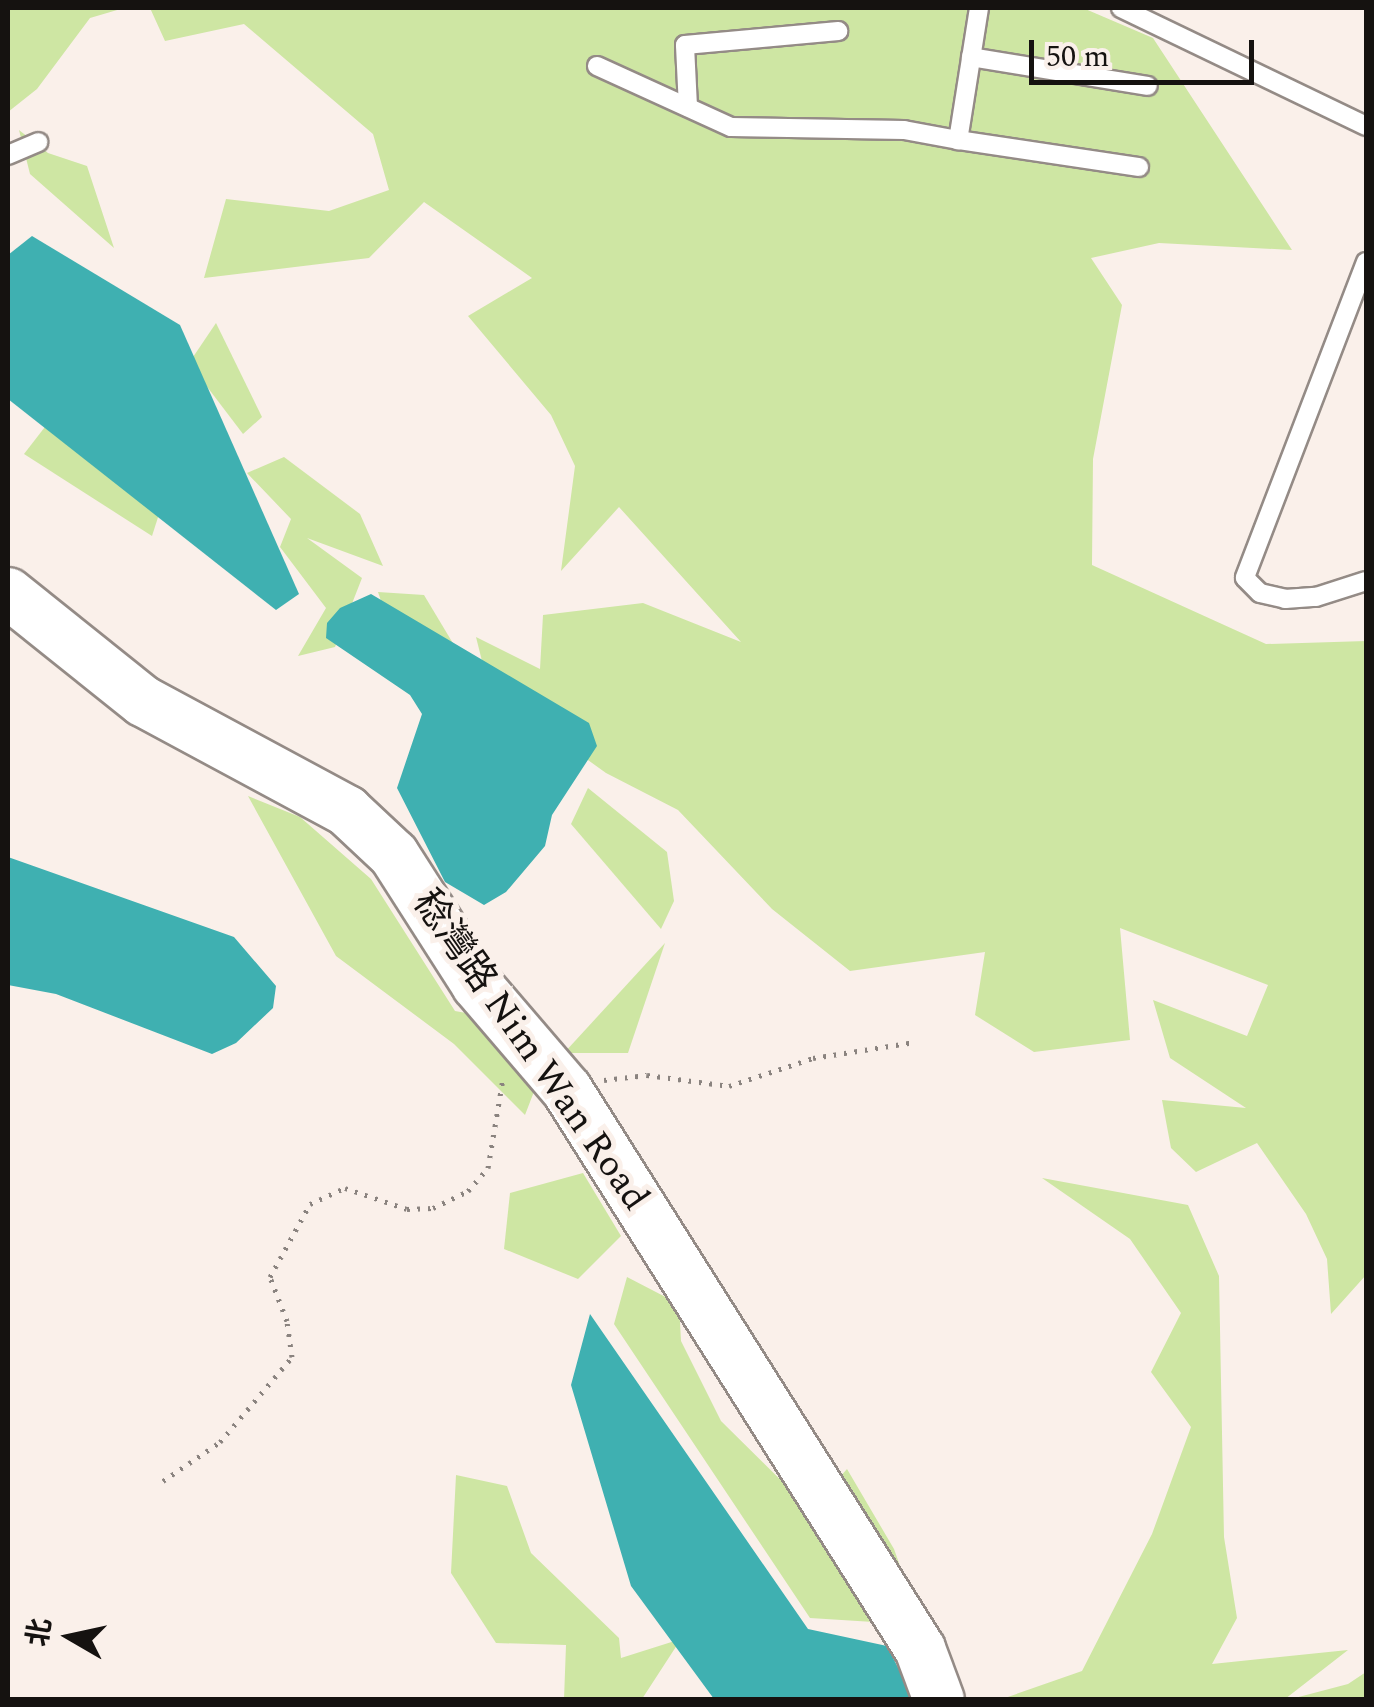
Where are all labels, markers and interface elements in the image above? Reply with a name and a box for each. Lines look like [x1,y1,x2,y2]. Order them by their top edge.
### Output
scale bar [1034,20,1259,82]
text: 50 m [1046,34,1109,80]
street label: 稔灣路 Nim Wan Road [402,882,658,1220]
north arrow [20,1587,120,1687]
text: 北 [16,1615,63,1649]

